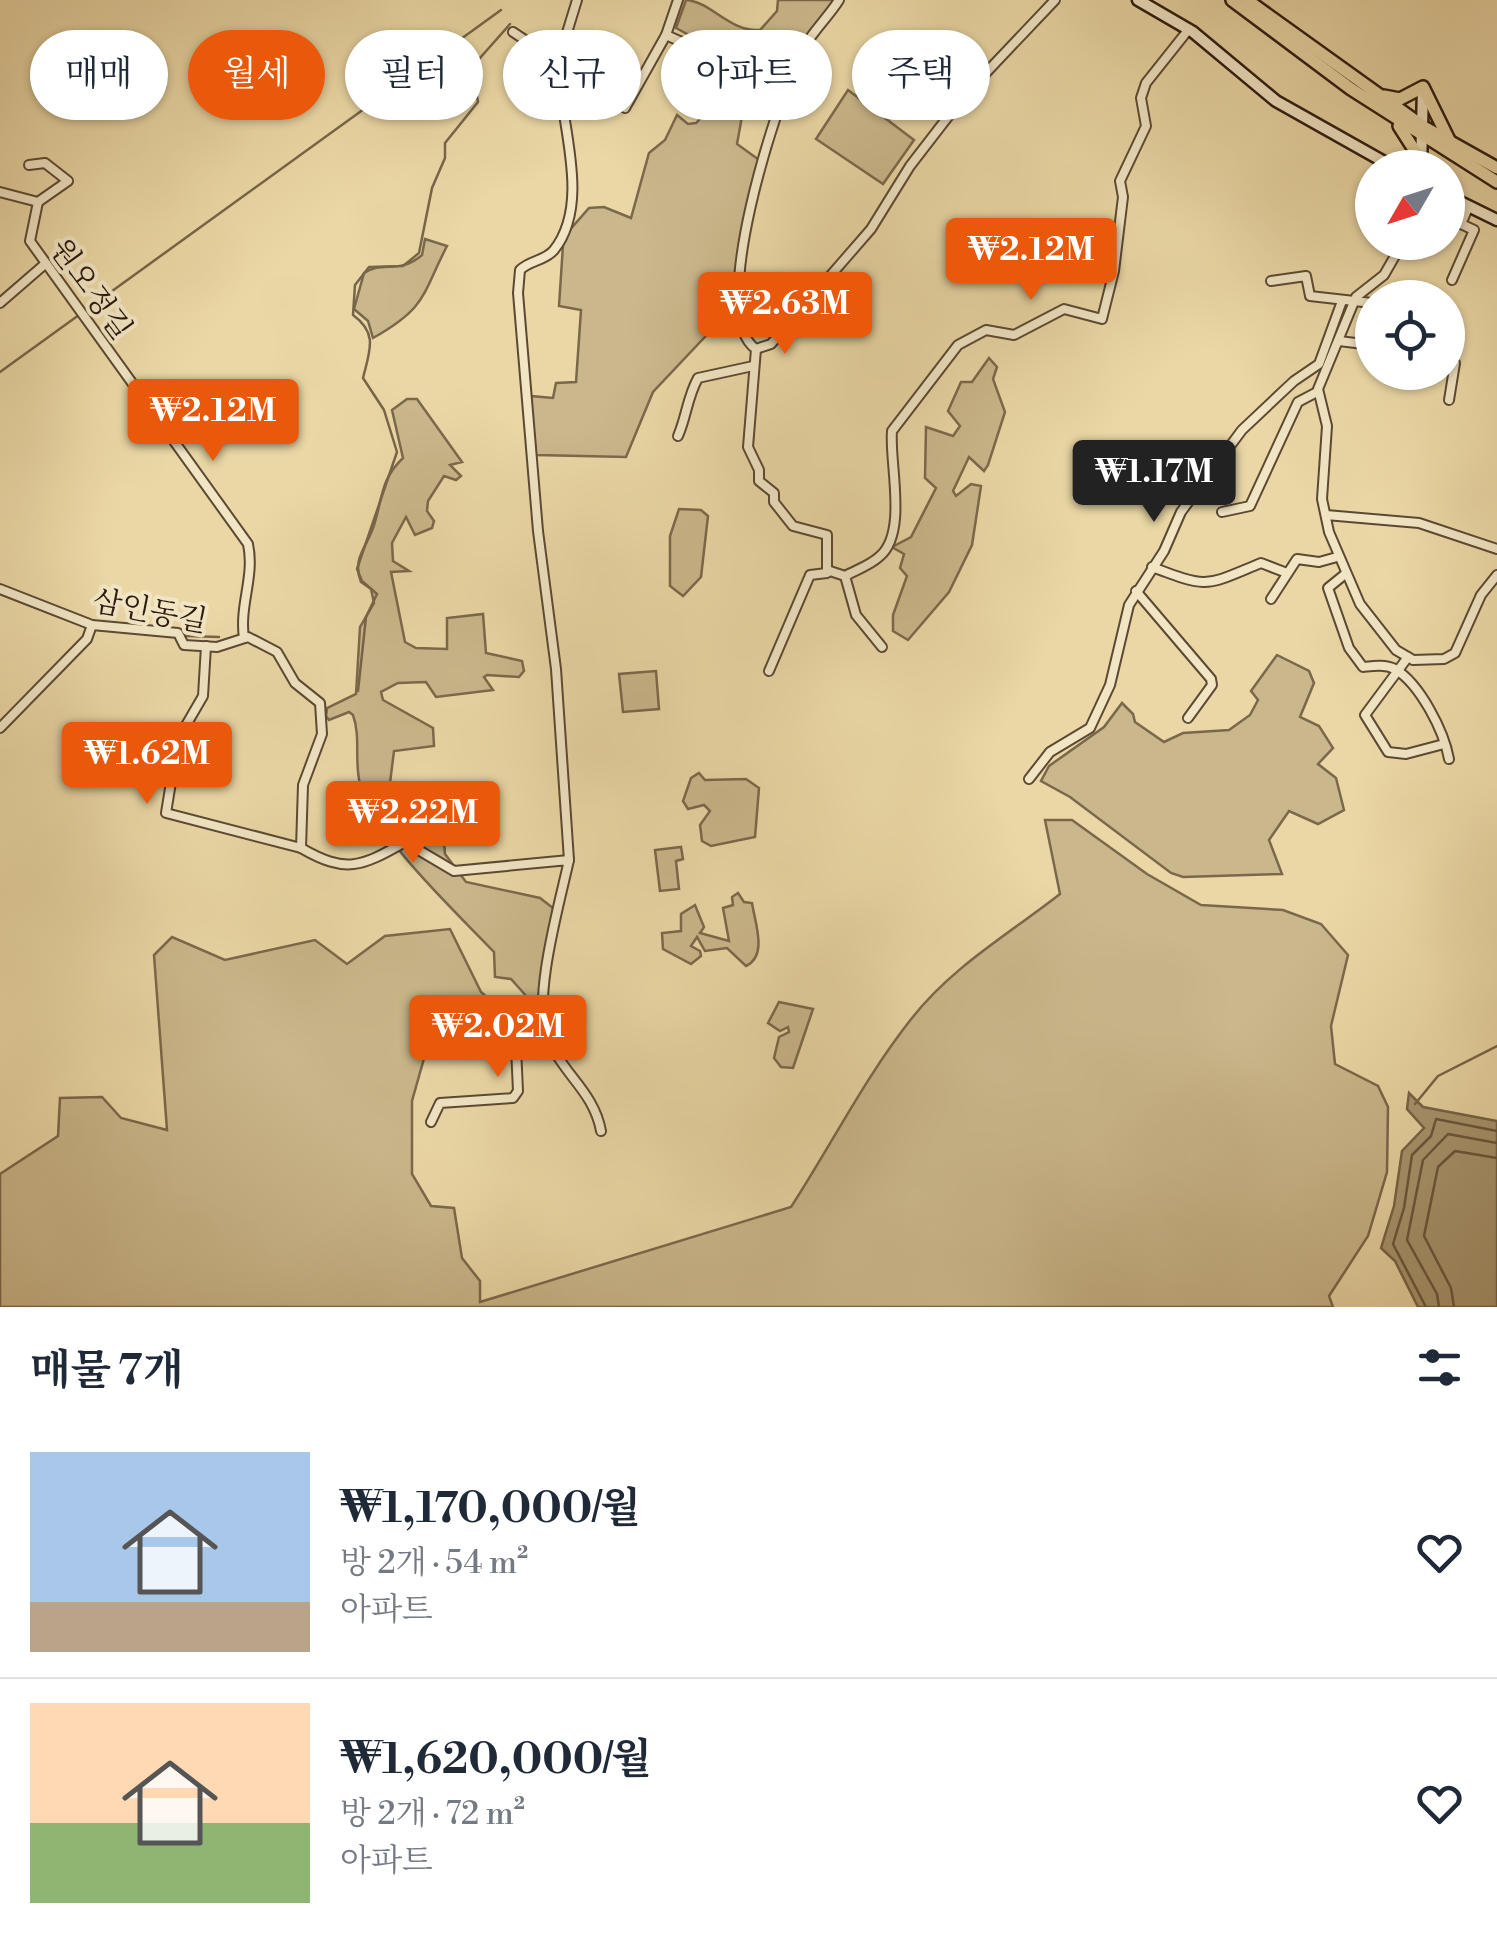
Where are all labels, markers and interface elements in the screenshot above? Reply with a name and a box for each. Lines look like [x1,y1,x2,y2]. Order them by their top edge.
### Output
chip: 매매 [30,30,168,120]
chip: 월세 [188,30,325,120]
chip: 필터 [345,30,483,120]
chip: 신규 [503,30,641,120]
chip: 아파트 [661,30,832,120]
chip: 주택 [852,30,990,120]
north arrow [1355,150,1465,260]
map controls [1355,150,1465,390]
pin: ₩2.12M [950,218,1112,303]
text: ₩2.12M [968,230,1094,270]
street label: 원오정길 [41,232,140,348]
pin: ₩2.63M [704,272,866,357]
button: locate [1355,280,1465,390]
text: ₩2.63M [720,284,850,324]
pin: ₩2.12M [132,379,294,464]
text: ₩2.12M [150,391,276,431]
pin: ₩1.17M [1073,440,1235,525]
text: ₩1.17M [1095,452,1213,492]
street label: 삼인동길 [89,582,210,642]
pin: ₩1.62M [66,722,228,807]
text: ₩1.62M [84,734,210,774]
pin: ₩2.22M [332,781,494,866]
text: ₩2.22M [348,793,478,833]
pin: ₩2.02M [417,995,579,1080]
text: ₩2.02M [431,1007,565,1047]
icon: filters [1412,1340,1467,1395]
text: 매물 7개 [30,1345,183,1398]
text: ₩1,170,000/월 [340,1483,641,1536]
icon: home [110,1492,230,1612]
icon: heart [1412,1525,1467,1580]
text: 방 2개 · 54 m² [340,1543,528,1583]
text: 아파트 [340,1590,433,1630]
text: ₩1,620,000/월 [340,1734,652,1787]
icon: home [110,1743,230,1863]
icon: heart [1412,1776,1467,1831]
text: 방 2개 · 72 m² [340,1794,525,1834]
text: 아파트 [340,1841,433,1881]

